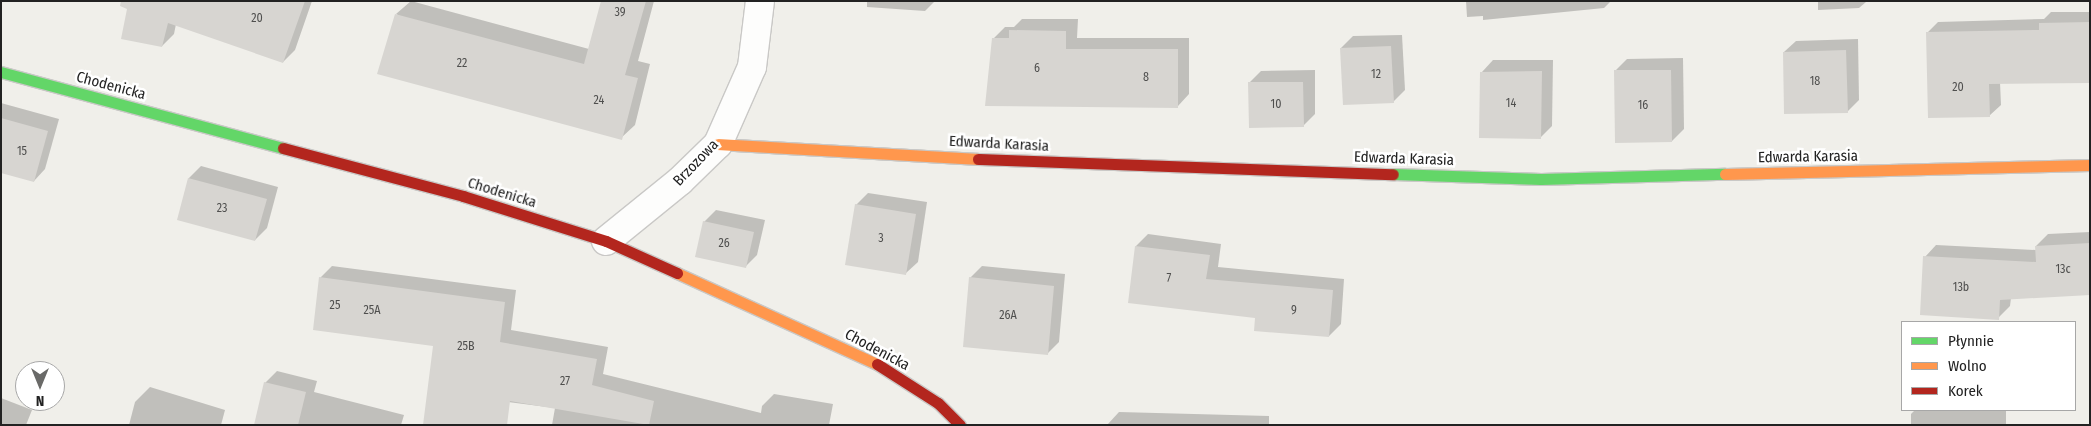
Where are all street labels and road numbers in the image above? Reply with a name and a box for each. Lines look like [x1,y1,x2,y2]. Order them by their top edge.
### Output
street label: Chodenicka [74,68,148,104]
street label: Edwarda Karasia [948,132,1050,156]
street label: Brzozowa [670,136,722,190]
street label: Edwarda Karasia [1758,147,1858,167]
street label: Edwarda Karasia [1354,148,1454,170]
street label: Chodenicka [465,174,539,212]
street label: Chodenicka [841,325,913,375]

